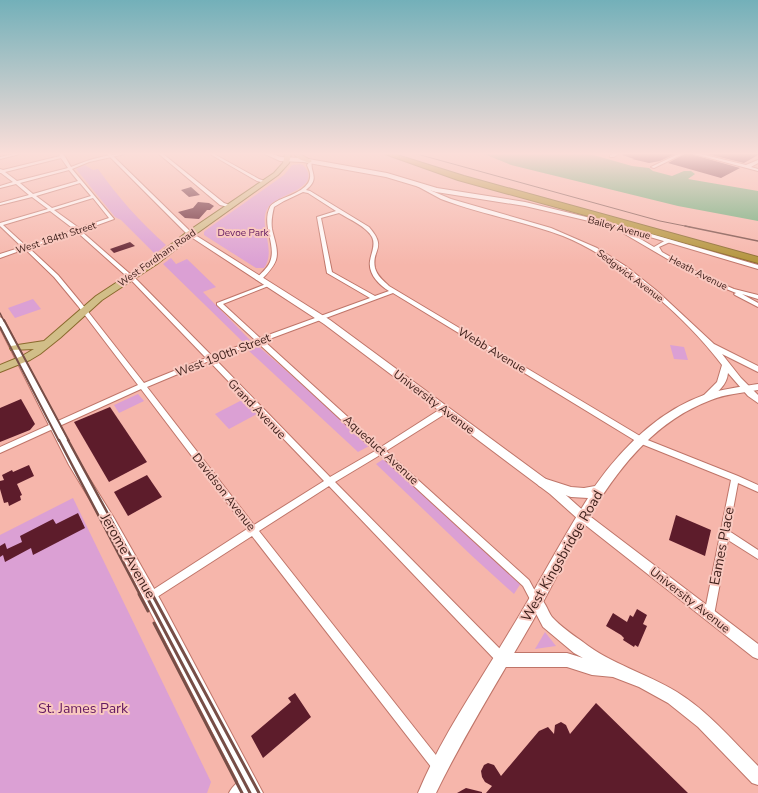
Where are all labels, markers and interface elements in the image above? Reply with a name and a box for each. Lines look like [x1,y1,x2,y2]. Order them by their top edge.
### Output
street label: Bailey Avenue [586,213,652,243]
street label: West 184th Street [14,218,98,258]
street label: West Fordham Road [115,226,199,290]
park label: Devoe Park [217,226,270,240]
street label: Sedgwick Avenue [594,246,666,306]
street label: Heath Avenue [666,252,730,294]
street label: Webb Avenue [455,323,529,377]
street label: West 190th Street [173,329,273,380]
street label: University Avenue [390,366,478,438]
street label: Grand Avenue [224,376,290,442]
street label: Aqueduct Avenue [340,412,422,488]
street label: Davidson Avenue [189,450,259,534]
street label: West Kingsbridge Road [517,487,607,625]
street label: Eames Place [705,505,739,587]
street label: Jerome Avenue [95,509,160,602]
street label: University Avenue [646,564,734,636]
park label: St. James Park [38,699,129,718]

